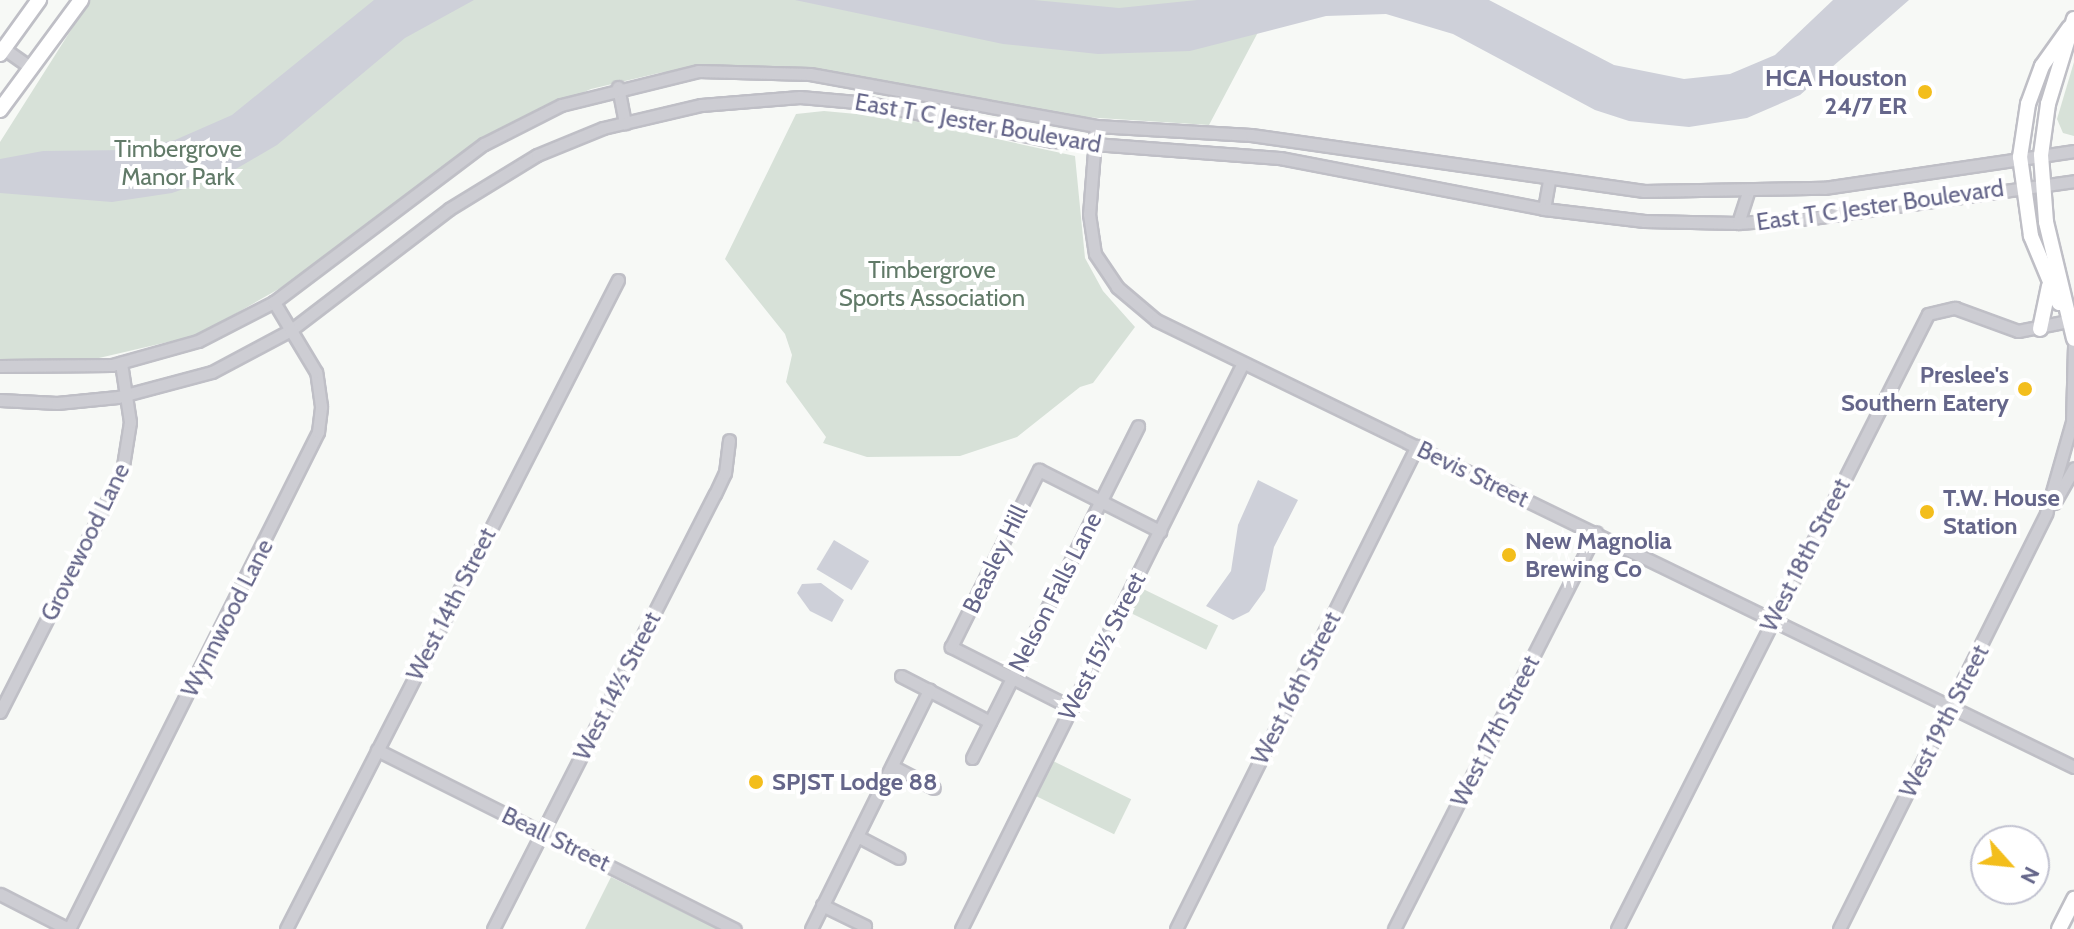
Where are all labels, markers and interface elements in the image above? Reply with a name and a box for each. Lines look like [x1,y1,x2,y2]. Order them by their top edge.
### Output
place label: HCA Houston 24/7 ER [1765,64,1907,120]
marker: HCA Houston 24/7 ER [1914,81,1936,103]
street label: East T C Jester Boulevard [853,87,1103,159]
park label: Timbergrove Manor Park [114,135,242,191]
street label: East T C Jester Boulevard [1754,173,2006,237]
park label: Timbergrove Sports Association [839,256,1025,312]
place label: Preslee's Southern Eatery [1841,361,2009,417]
marker: Preslee's Southern Eatery [2016,380,2034,398]
street label: Bevis Street [1413,435,1533,513]
street label: Grovewood Lane [34,458,136,626]
street label: West 18th Street [1754,474,1856,636]
place label: T.W. House Station [1943,484,2060,540]
street label: Beasley Hill [957,500,1033,618]
marker: T.W. House Station [1918,503,1936,521]
street label: Nelson Falls Lane [1002,507,1108,677]
street label: West 14th Street [400,523,502,685]
place label: New Magnolia Brewing Co [1525,527,1672,583]
street label: Wynnwood Lane [175,534,279,702]
marker: New Magnolia Brewing Co [1500,546,1518,564]
street label: West 15½ Street [1052,567,1152,725]
street label: West 14½ Street [567,607,667,765]
street label: West 16th Street [1245,607,1347,769]
street label: West 19th Street [1893,640,1995,802]
street label: West 17th Street [1445,651,1545,811]
place label: SPJST Lodge 88 [772,768,938,796]
marker: SPJST Lodge 88 [747,773,765,791]
street label: Beall Street [497,801,615,877]
north arrow [1970,825,2050,905]
text: N [2014,862,2046,888]

